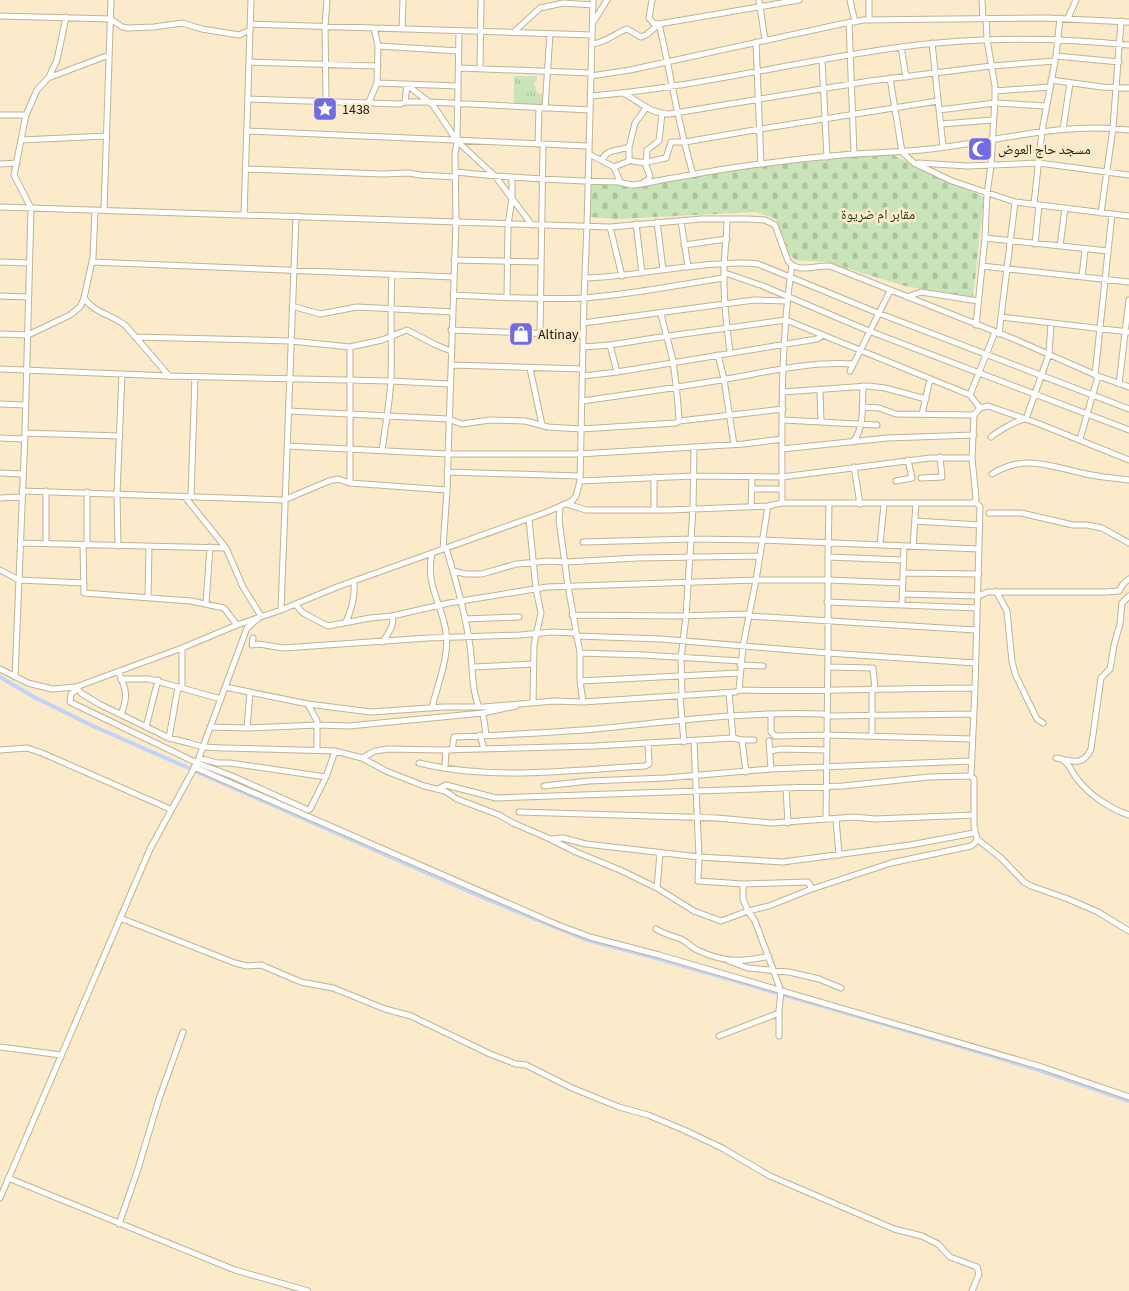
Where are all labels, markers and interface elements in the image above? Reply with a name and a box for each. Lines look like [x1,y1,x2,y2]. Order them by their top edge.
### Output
place icon: 1438 [312,96,338,122]
place label: 1438 [342,100,370,120]
mosque icon: مسجد حاج العوض [967,136,993,162]
place label: مسجد حاج العوض [998,140,1091,160]
park label: مقابر ام ضريوة [841,205,915,225]
shop icon: Altinay [508,321,534,347]
place label: Altinay [538,325,579,345]

